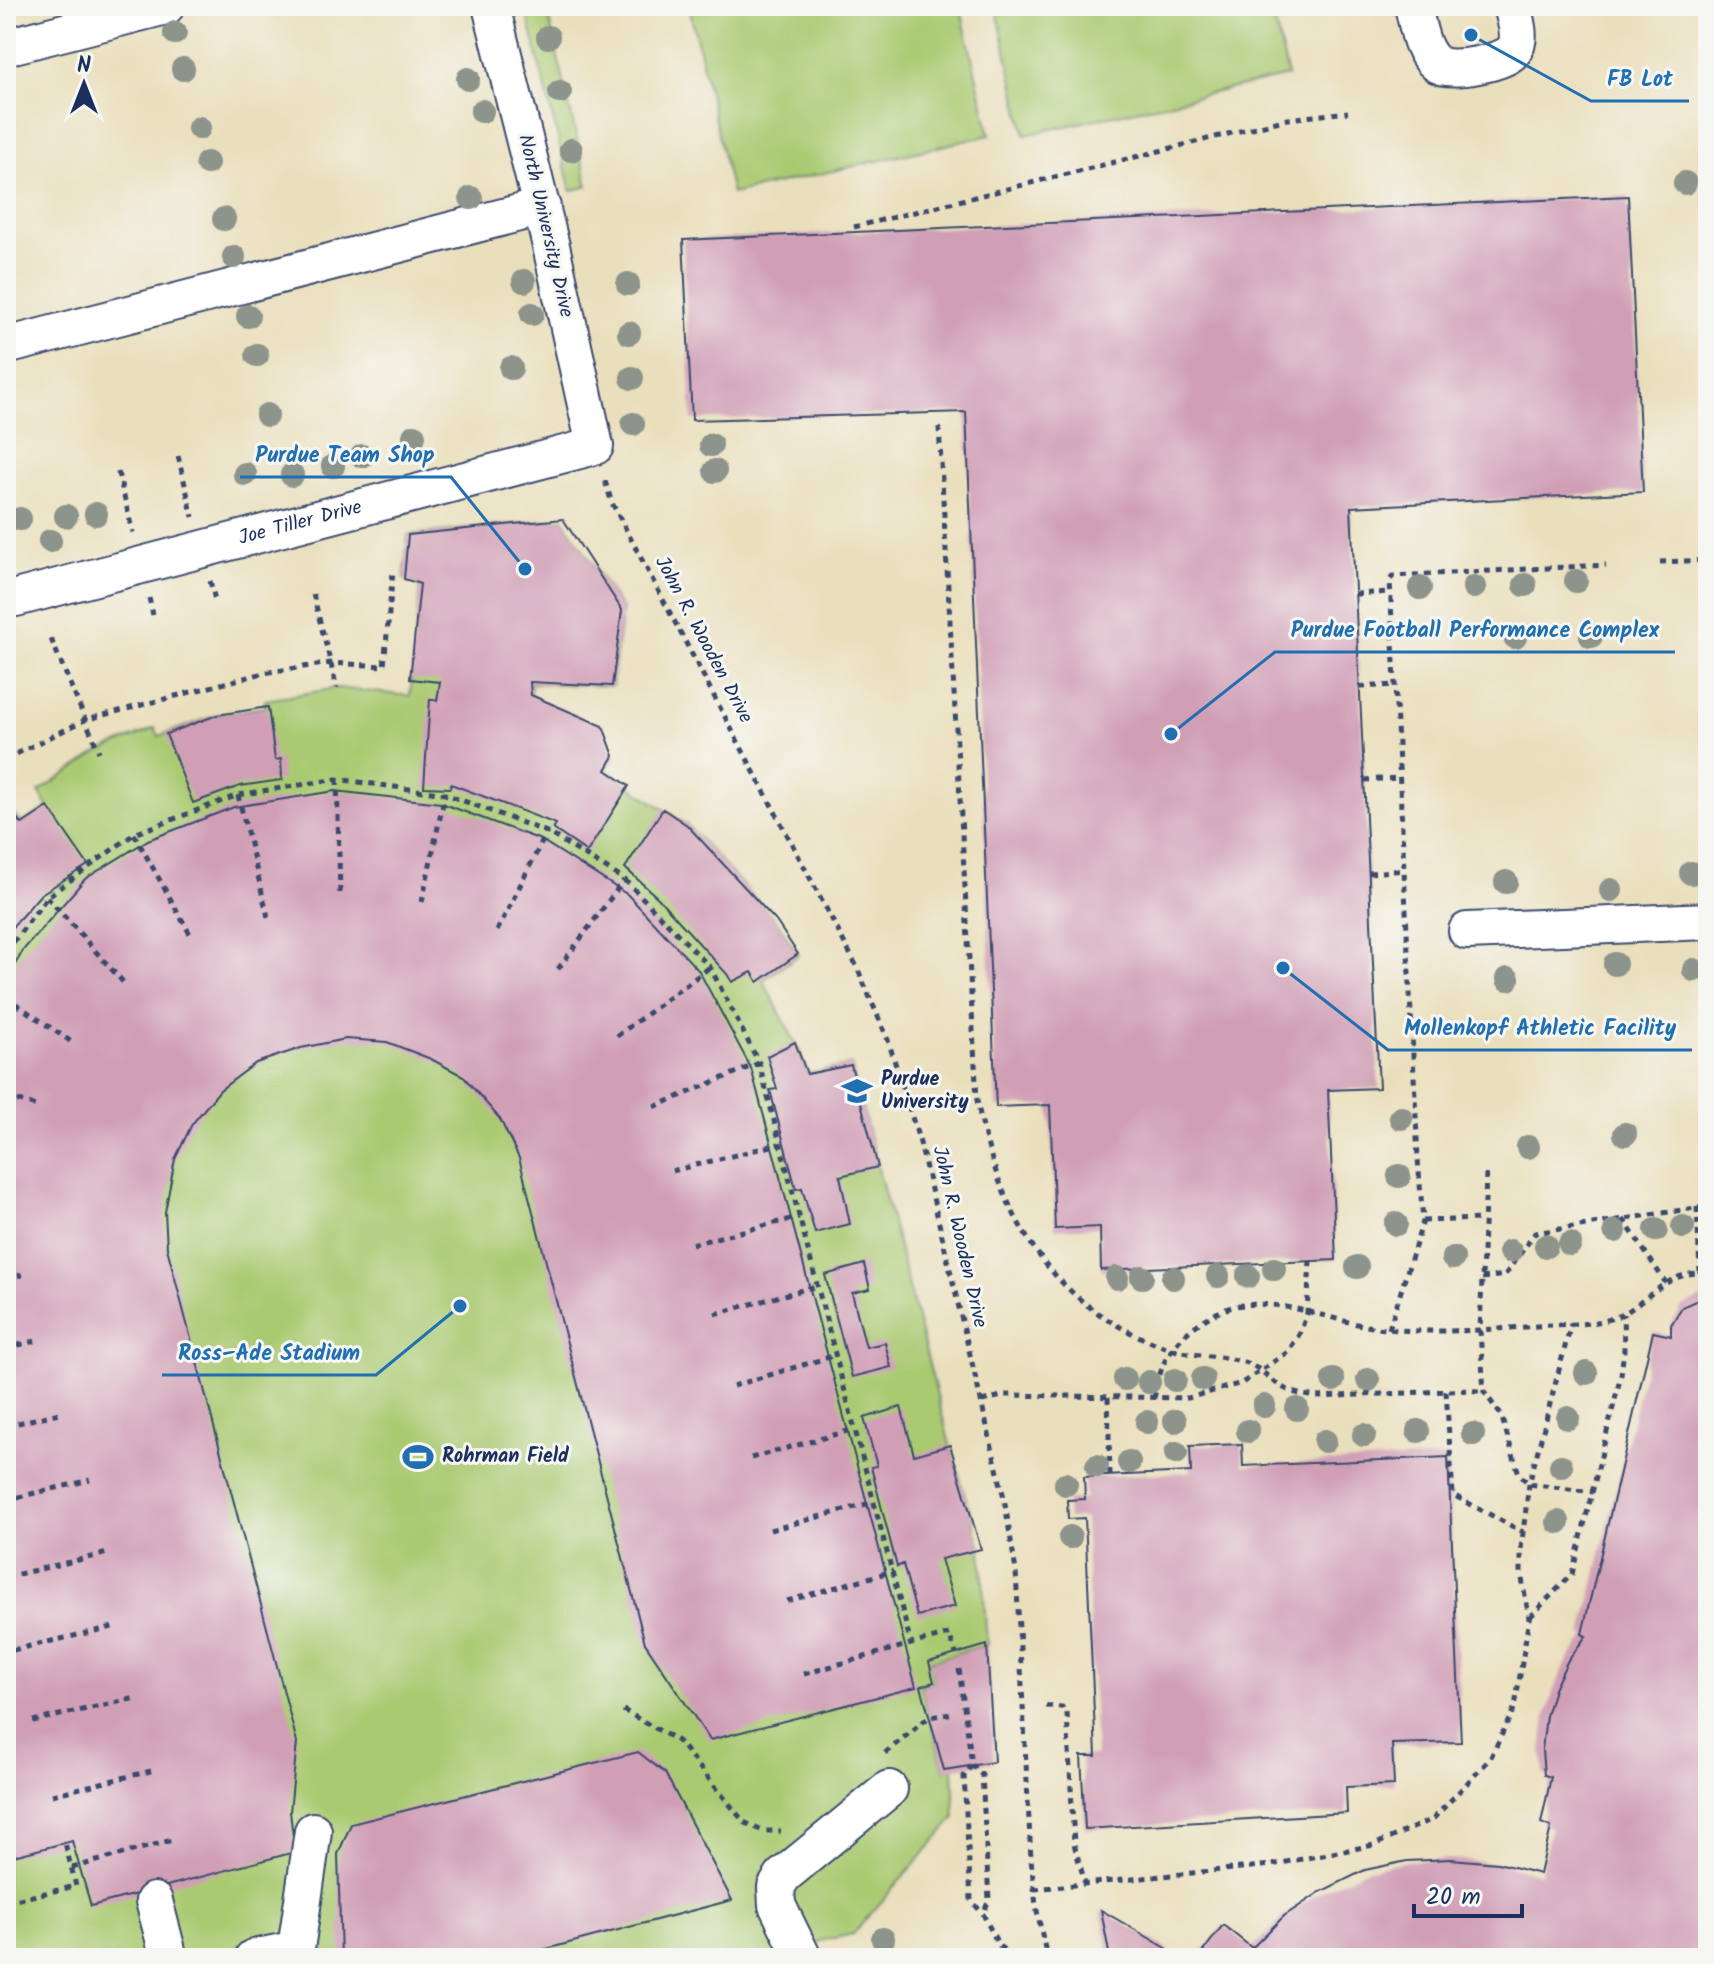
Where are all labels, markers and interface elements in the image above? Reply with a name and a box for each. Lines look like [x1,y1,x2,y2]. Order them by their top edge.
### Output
north arrow [44,44,124,124]
text: N [77,49,91,84]
callout: FB Lot [1591,55,1689,101]
text: FB Lot [1607,63,1674,98]
street label: North University Drive [508,131,582,321]
callout: Purdue Team Shop [240,431,451,477]
text: Purdue Team Shop [255,439,435,474]
street label: Joe Tiller Drive [235,492,365,555]
street label: John R. Wooden Drive [645,551,761,729]
callout: Purdue Football Performance Complex [1275,606,1675,652]
text: Purdue Football Performance Complex [1291,614,1660,649]
callout: Mollenkopf Athletic Facility [1388,1004,1692,1050]
text: Mollenkopf Athletic Facility [1404,1012,1677,1047]
place label: Purdue University [881,1064,969,1119]
school or university icon: Purdue University [840,1074,874,1108]
street label: John R. Wooden Drive [923,1143,995,1331]
callout: Ross–Ade Stadium [162,1329,376,1375]
text: Ross–Ade Stadium [178,1337,360,1372]
sports icon: Rohrman Field [401,1440,435,1474]
place label: Rohrman Field [442,1441,570,1473]
scale bar [1414,1868,1522,1918]
text: 20 m [1426,1878,1481,1917]

